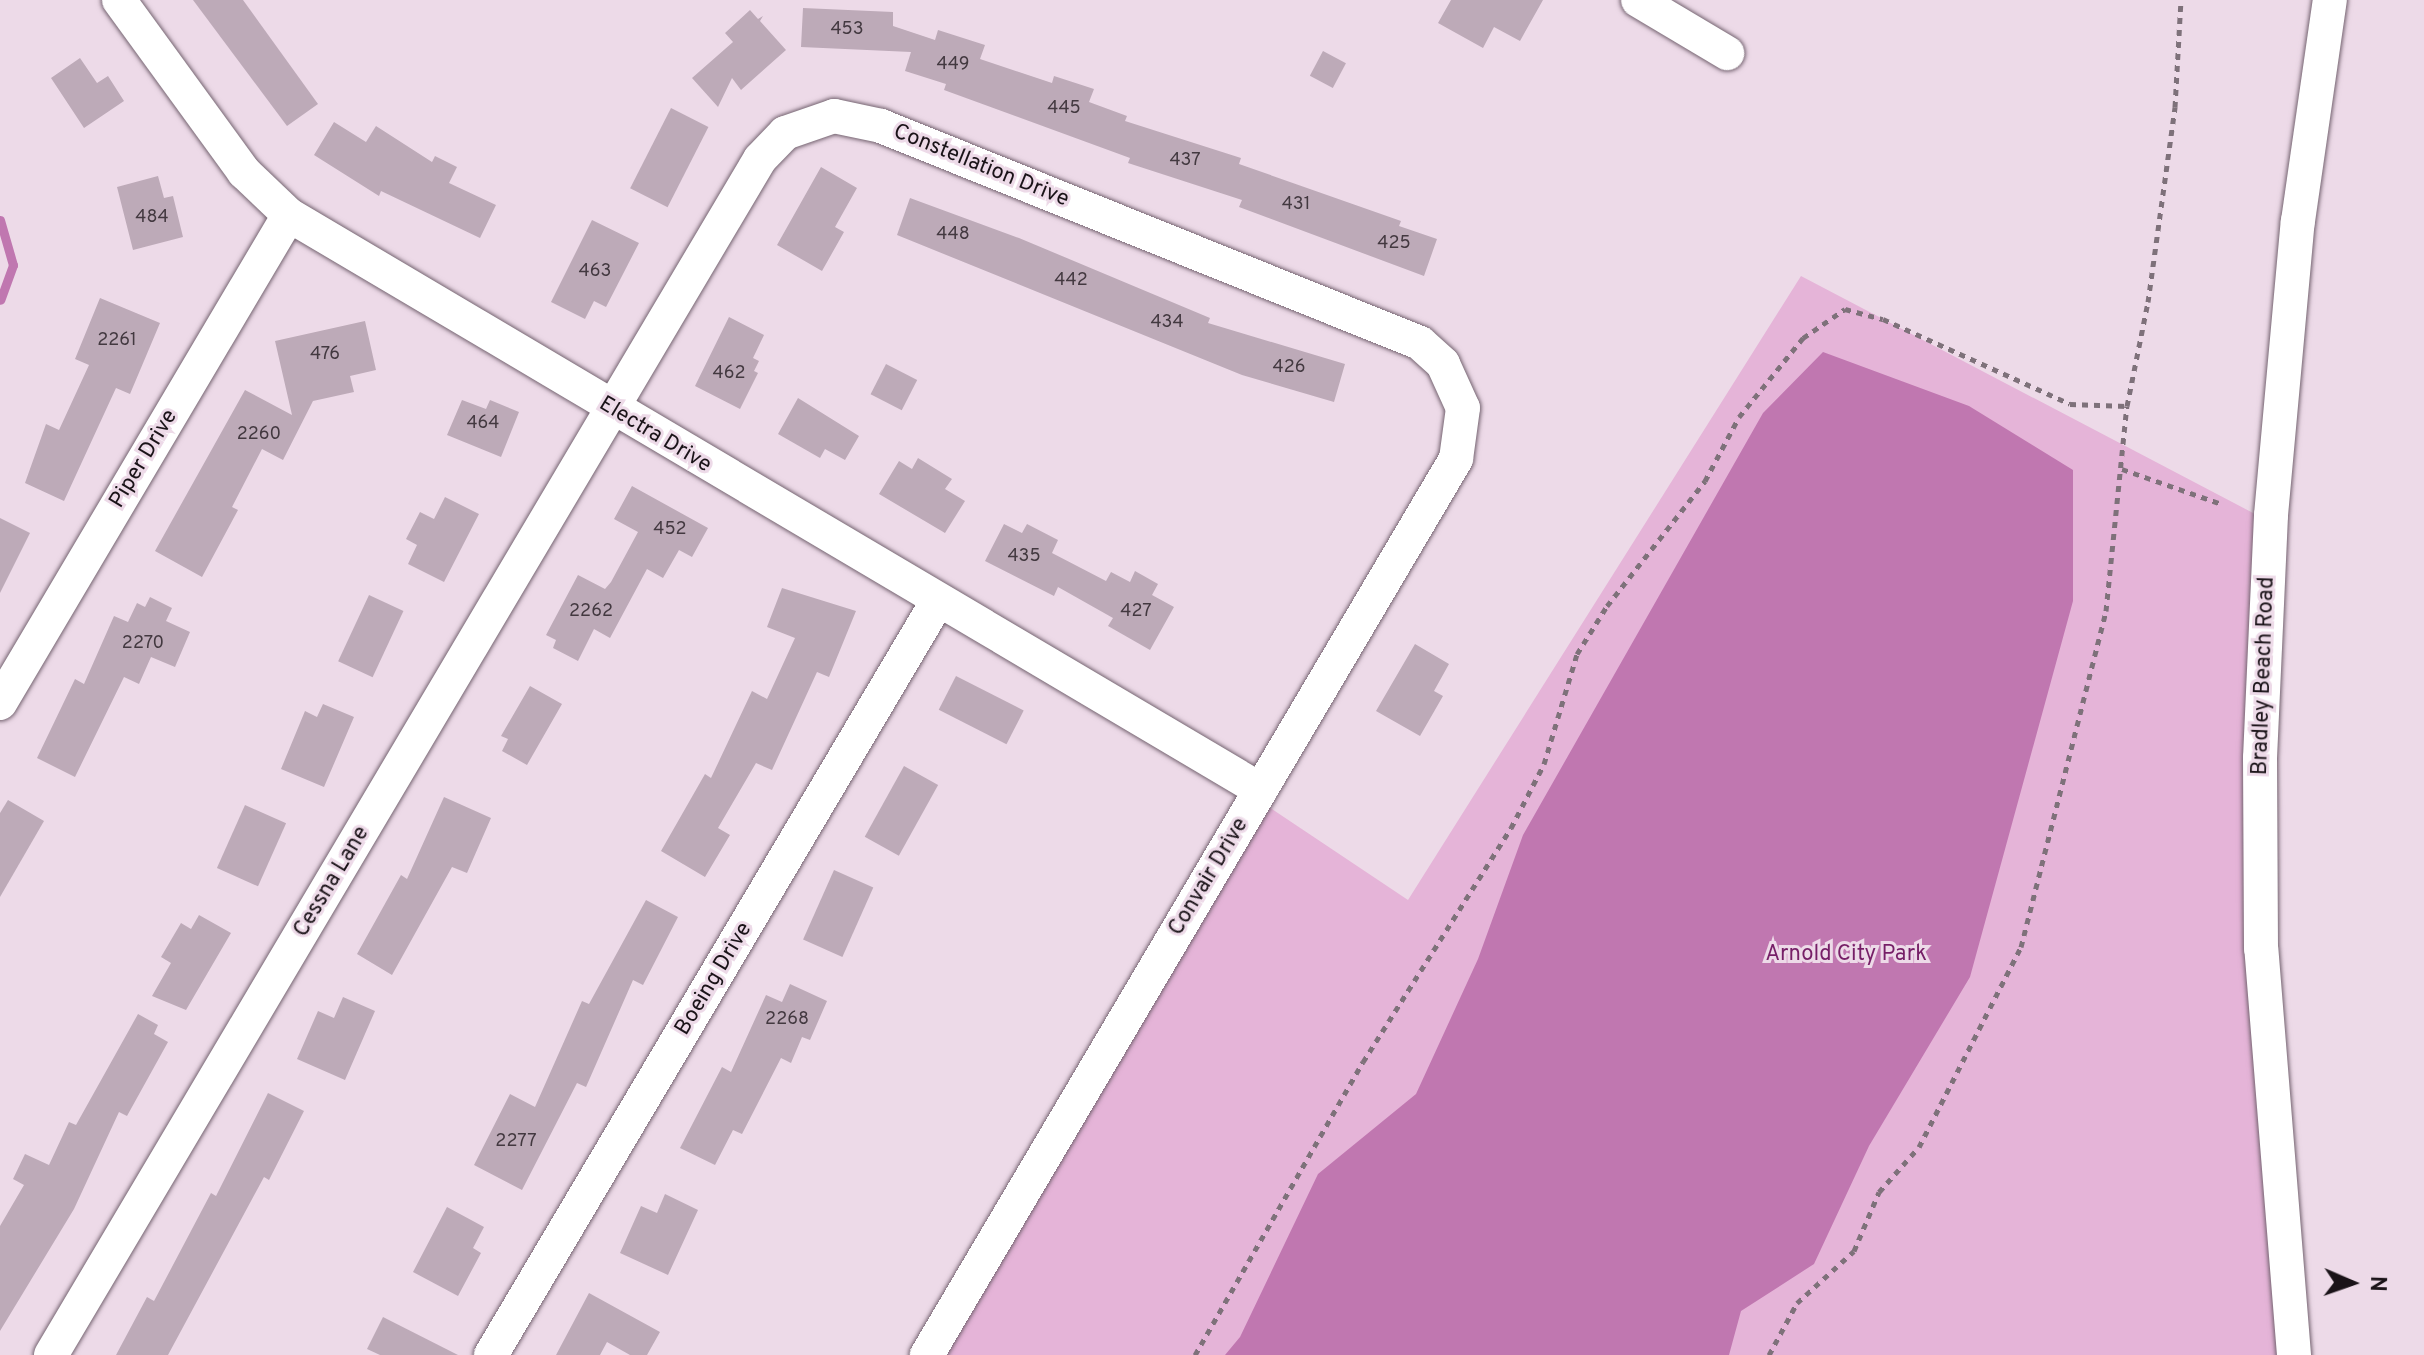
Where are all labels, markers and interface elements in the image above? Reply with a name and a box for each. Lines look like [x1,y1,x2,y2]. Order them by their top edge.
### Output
house number: 453 [830,19,864,41]
house number: 449 [937,54,969,76]
house number: 445 [1047,98,1081,120]
street label: Constellation Drive [889,119,1073,213]
house number: 437 [1169,150,1201,172]
house number: 431 [1282,194,1310,216]
house number: 484 [135,207,169,229]
house number: 448 [936,224,970,246]
house number: 425 [1377,233,1411,255]
house number: 463 [579,261,611,283]
house number: 442 [1054,270,1088,292]
house number: 434 [1150,312,1184,334]
house number: 2261 [97,330,137,352]
house number: 476 [310,344,340,366]
house number: 426 [1273,357,1305,379]
house number: 462 [713,363,745,385]
street label: Electra Drive [594,391,716,479]
street label: Piper Drive [104,405,184,513]
house number: 464 [466,413,500,435]
house number: 2260 [237,424,281,446]
house number: 452 [653,519,687,541]
house number: 435 [1007,546,1041,568]
street label: Bradley Beach Road [2247,576,2281,776]
house number: 2262 [569,601,613,623]
house number: 427 [1120,601,1152,623]
house number: 2270 [122,633,164,655]
street label: Convair Drive [1164,813,1254,941]
street label: Cessna Lane [289,822,375,942]
street label: Boeing Drive [670,918,758,1040]
park label: Arnold City Park [1765,942,1927,968]
house number: 2268 [765,1009,809,1031]
house number: 2277 [495,1131,537,1153]
north arrow [2312,1243,2392,1323]
text: N [2363,1275,2390,1292]

